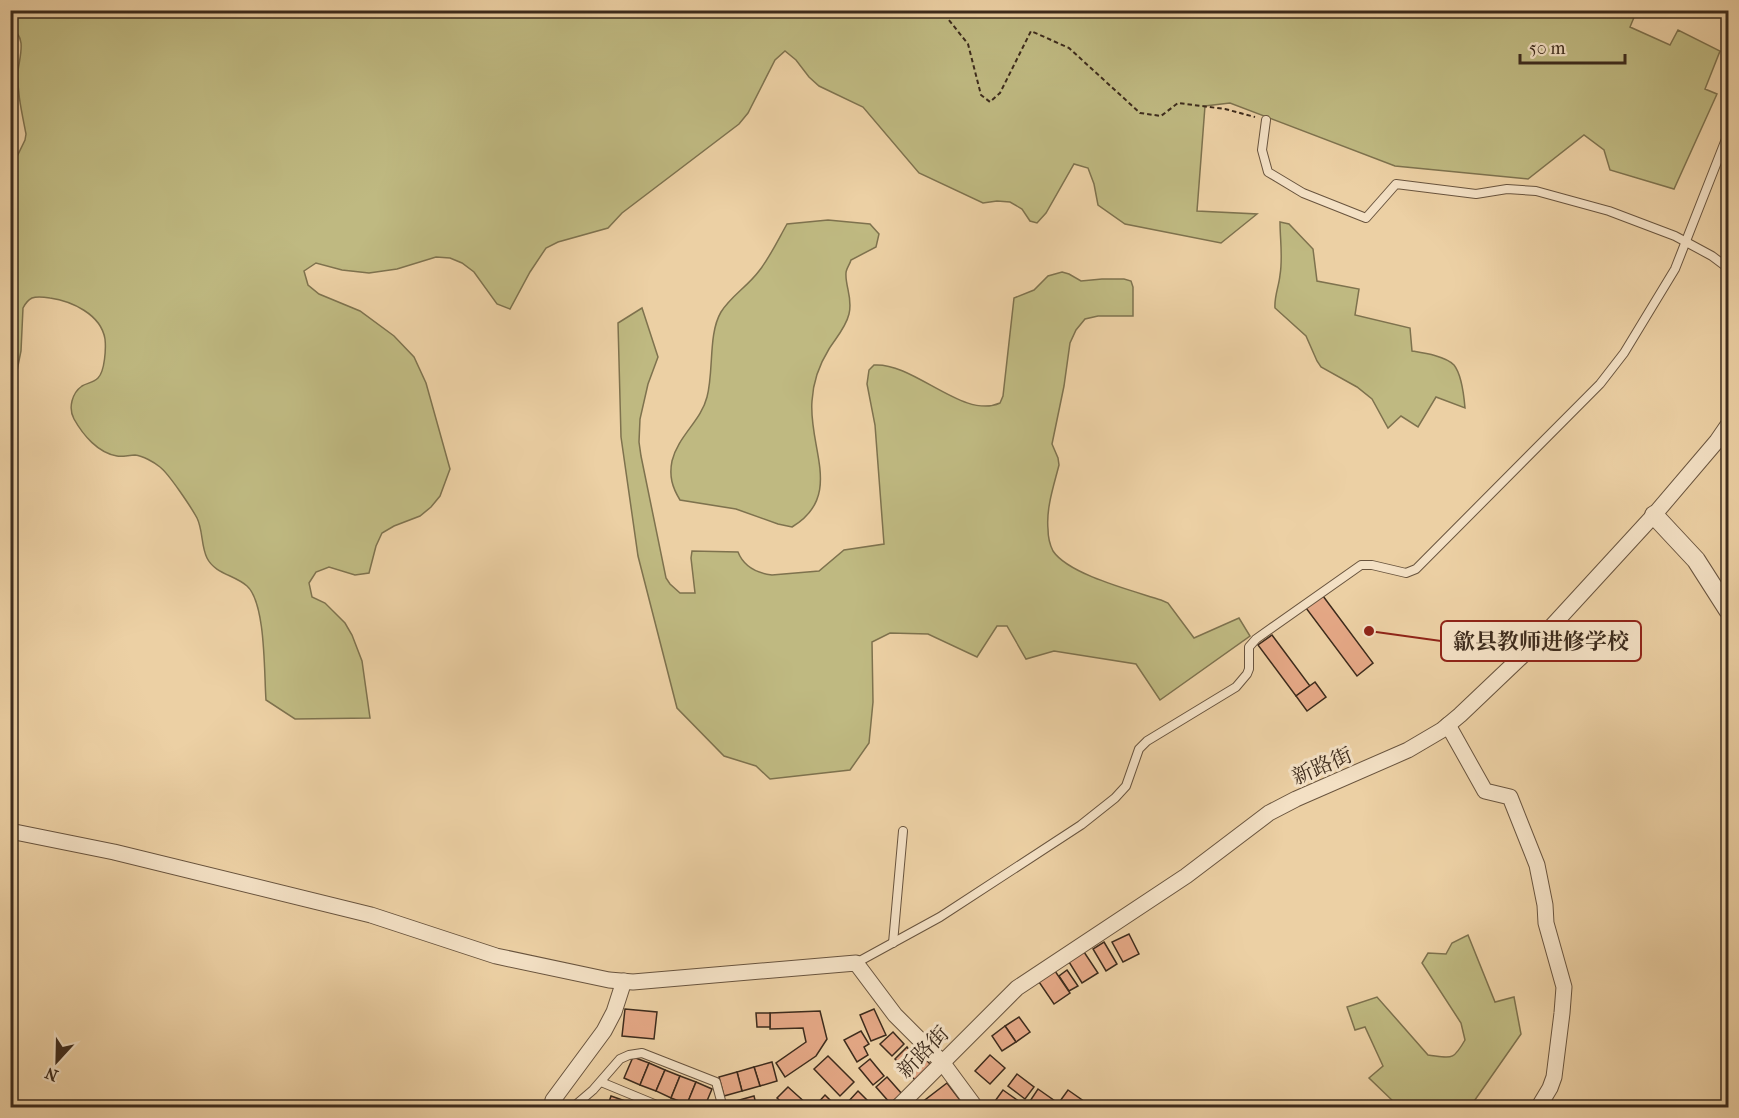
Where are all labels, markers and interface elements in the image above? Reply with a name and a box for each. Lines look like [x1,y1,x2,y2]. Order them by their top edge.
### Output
scale bar [1520,27,1625,65]
text: 50 m [1529,38,1566,59]
callout: 歙县教师进修学校 [1441,621,1641,661]
text: 歙县教师进修学校 [1453,629,1629,655]
street label: 新路街 [1288,743,1356,789]
street label: 新路街 [892,1021,954,1083]
north arrow [27,1031,87,1091]
text: N [42,1063,61,1086]

